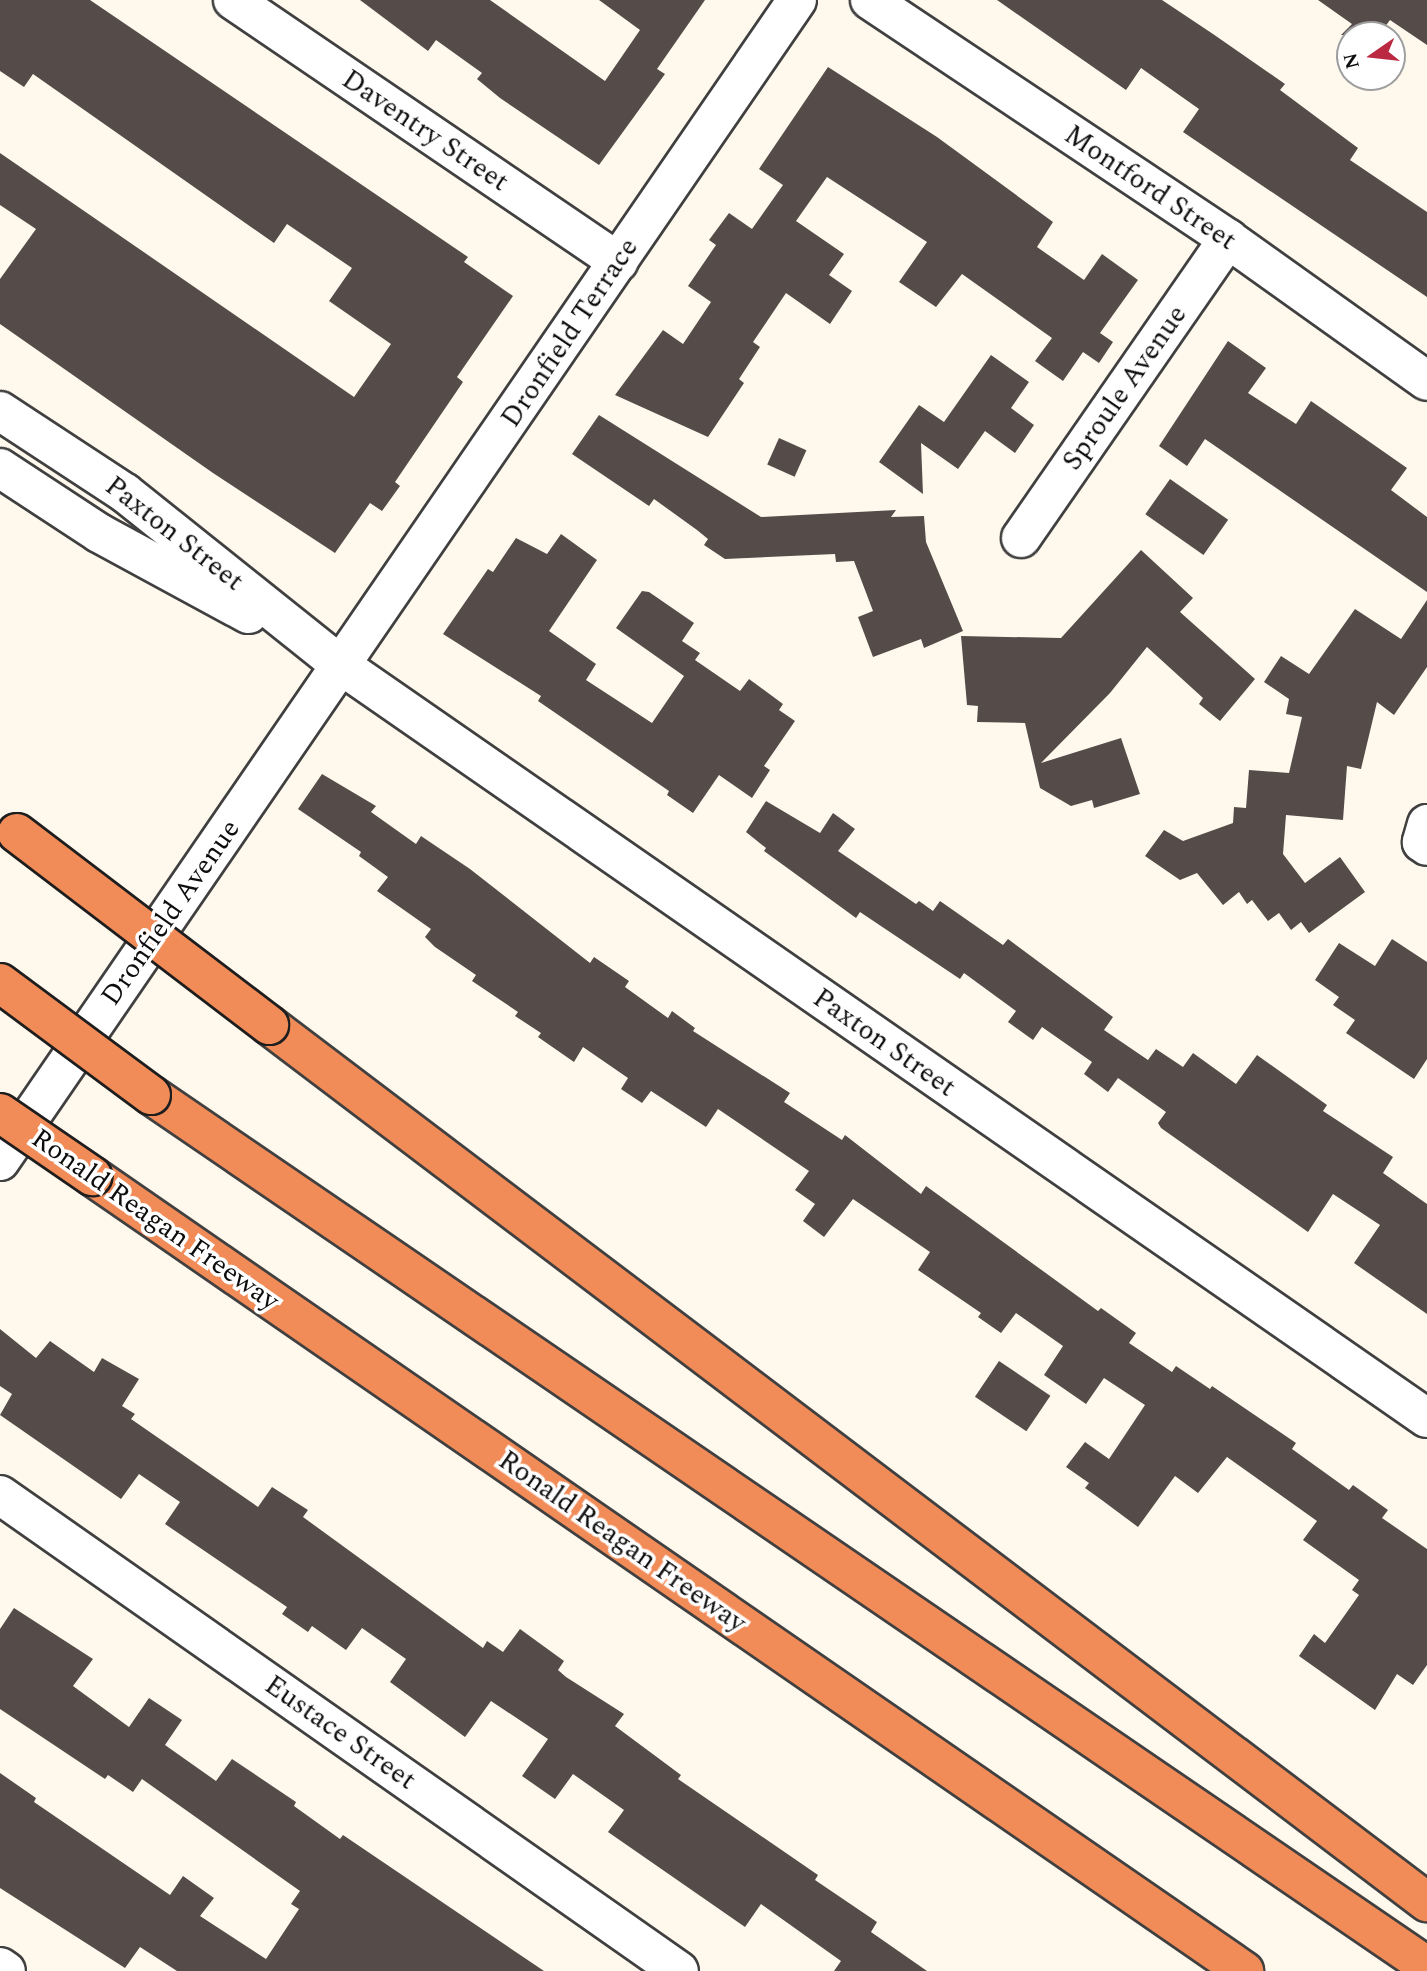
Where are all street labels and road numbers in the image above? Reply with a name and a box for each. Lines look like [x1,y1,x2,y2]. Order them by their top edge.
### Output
street label: Daventry Street [335,63,515,199]
street label: Montford Street [1058,118,1242,258]
street label: Dronfield Terrace [494,232,646,434]
street label: Sproule Avenue [1056,299,1194,477]
street label: Paxton Street [98,469,250,599]
street label: Dronfield Avenue [94,814,248,1012]
street label: Paxton Street [806,981,962,1105]
street label: Ronald Reagan Freeway [25,1122,285,1318]
street label: Ronald Reagan Freeway [492,1444,752,1640]
street label: Eustace Street [258,1669,422,1797]

